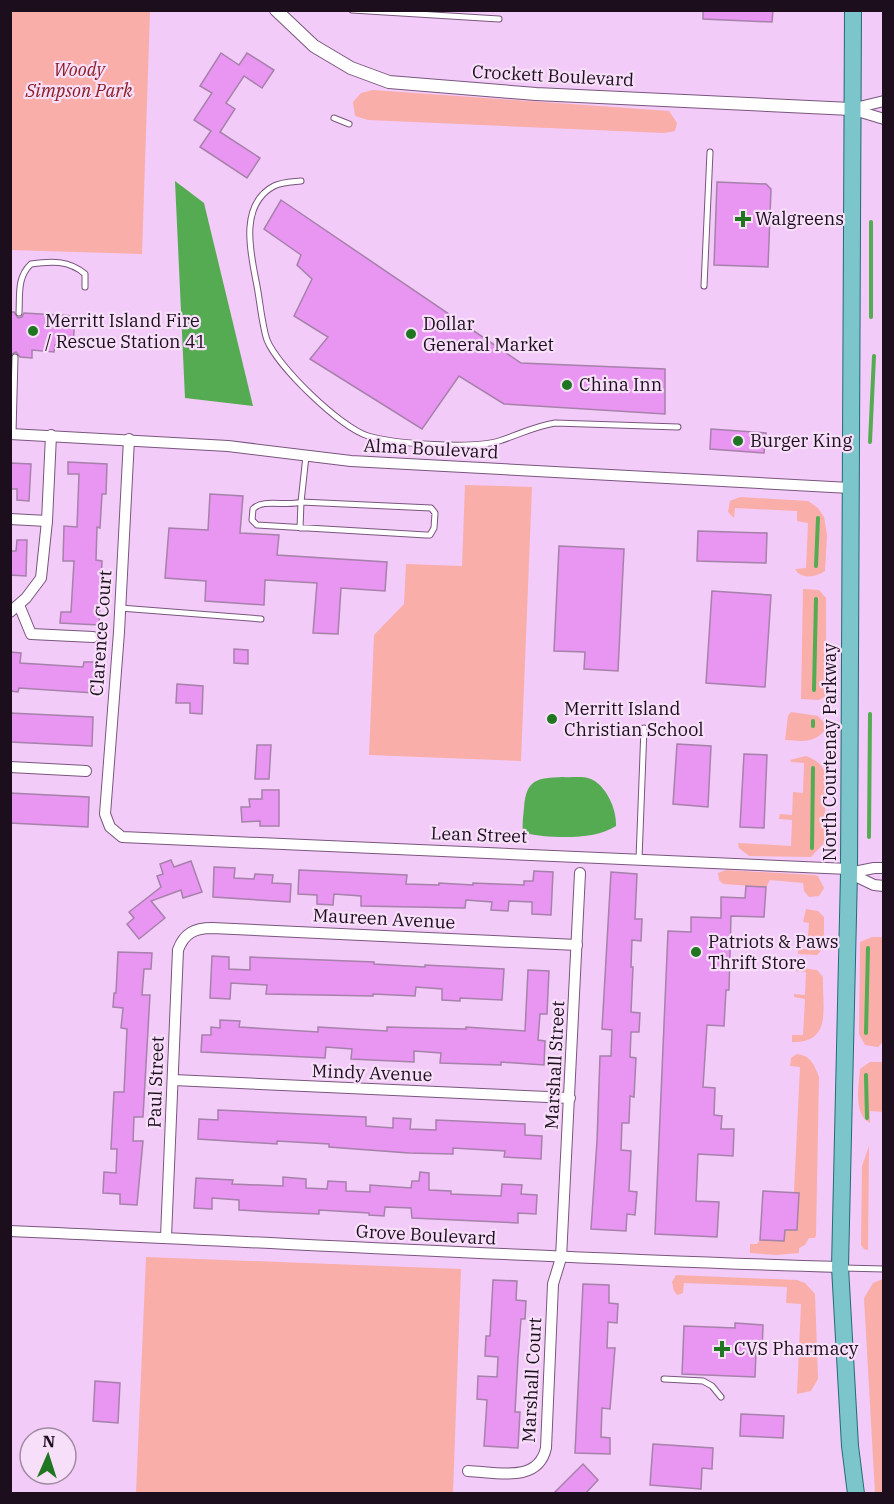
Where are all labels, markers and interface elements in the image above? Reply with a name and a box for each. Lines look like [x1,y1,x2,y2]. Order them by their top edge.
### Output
park label: Woody Simpson Park [24,58,133,102]
street label: Crockett Boulevard [471,60,635,91]
place label: Walgreens [755,207,844,230]
marker: Walgreens [736,212,750,226]
place label: Merritt Island Fire / Rescue Station 41 [45,309,206,353]
place label: Dollar General Market [423,312,554,356]
marker: Merritt Island Fire / Rescue Station 41 [26,324,40,338]
marker: Dollar General Market [404,327,418,341]
place label: China Inn [579,373,662,396]
marker: China Inn [560,378,574,392]
place label: Burger King [750,429,852,452]
street label: Alma Boulevard [363,433,499,464]
marker: Burger King [731,434,745,448]
street label: Clarence Court [85,569,116,697]
street label: North Courtenay Parkway [818,642,841,861]
place label: Merritt Island Christian School [564,697,704,741]
marker: Merritt Island Christian School [545,712,559,726]
street label: Lean Street [430,821,528,848]
street label: Maureen Avenue [312,903,456,934]
place label: Patriots & Paws Thrift Store [708,930,838,974]
marker: Patriots & Paws Thrift Store [689,945,703,959]
street label: Marshall Street [540,1000,569,1130]
street label: Paul Street [142,1036,169,1128]
street label: Mindy Avenue [311,1059,433,1086]
street label: Grove Boulevard [355,1219,497,1250]
street label: Marshall Court [517,1317,546,1443]
place label: CVS Pharmacy [734,1337,859,1360]
marker: CVS Pharmacy [715,1342,729,1356]
north arrow [18,1426,78,1486]
text: N [42,1431,56,1451]

